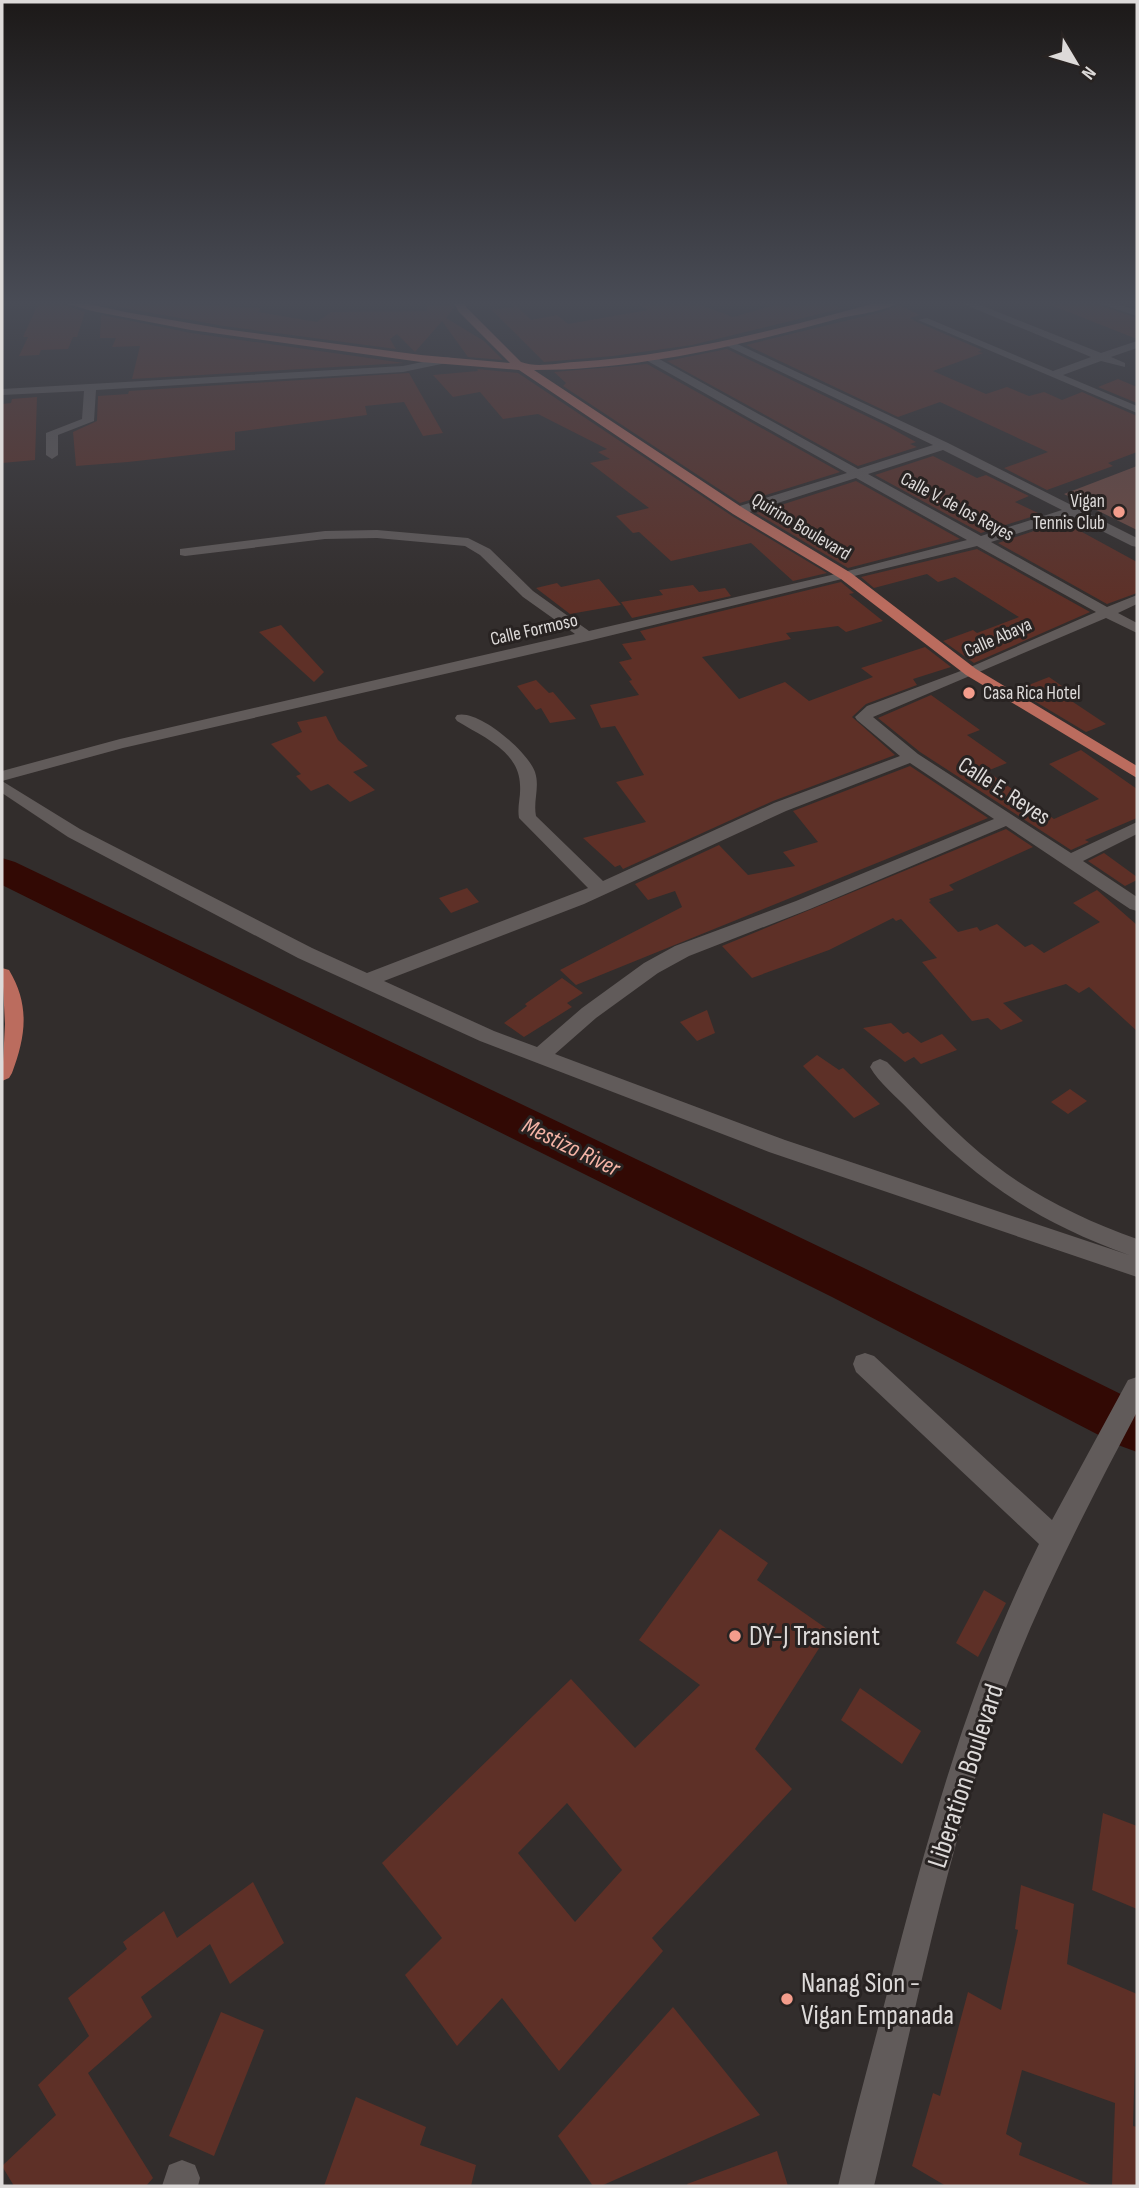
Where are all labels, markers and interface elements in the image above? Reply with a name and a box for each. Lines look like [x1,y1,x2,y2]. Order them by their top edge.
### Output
north arrow [1041,28,1111,98]
text: N [1076,61,1100,84]
street label: Calle V. de los Reyes [896,467,1018,547]
street label: Quirino Boulevard [747,488,855,566]
place label: Vigan Tennis Club [1033,490,1105,535]
marker: Vigan Tennis Club [1111,504,1127,520]
street label: Calle Formoso [488,609,580,651]
street label: Calle Abaya [961,613,1035,663]
place label: Casa Rica Hotel [983,682,1081,705]
marker: Casa Rica Hotel [961,685,977,701]
street label: Calle E. Reyes [953,751,1055,831]
water label: Mestizo River [517,1111,626,1184]
place label: DY-J Transient [749,1620,880,1653]
marker: DY-J Transient [727,1628,743,1644]
street label: Liberation Boulevard [921,1680,1011,1872]
place label: Nanag Sion - Vigan Empanada [801,1967,954,2032]
marker: Nanag Sion - Vigan Empanada [779,1991,795,2007]

